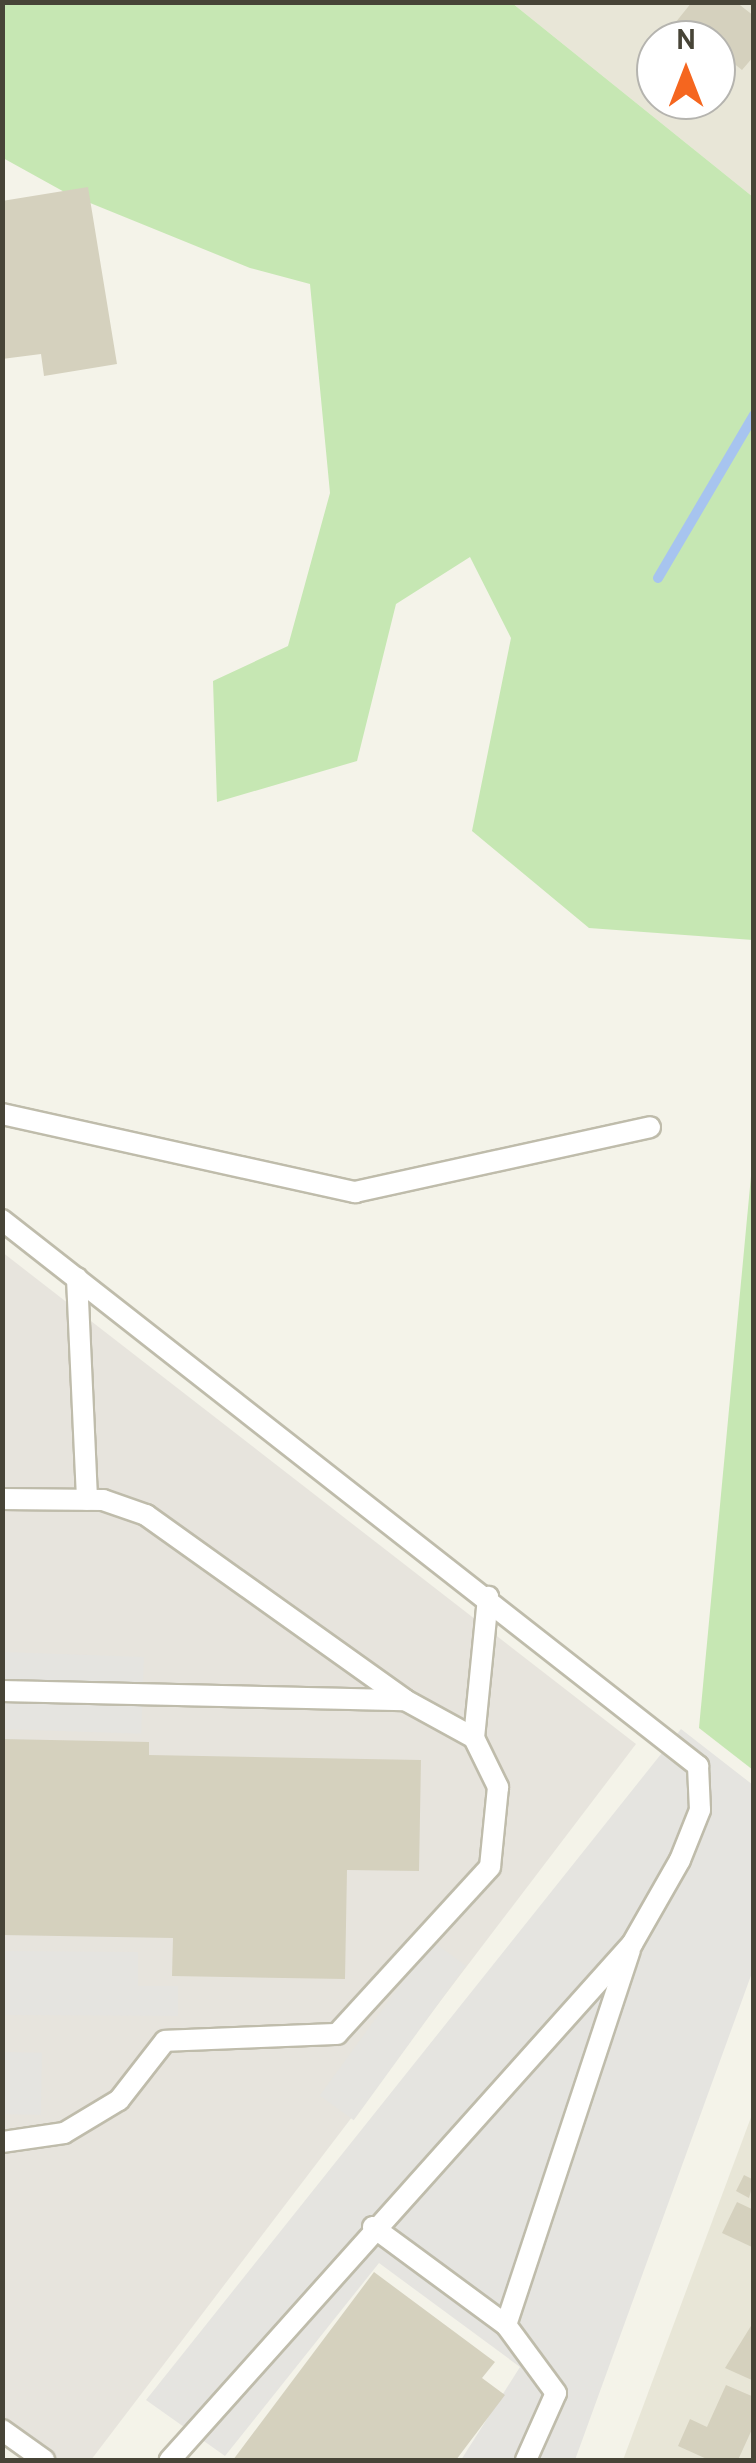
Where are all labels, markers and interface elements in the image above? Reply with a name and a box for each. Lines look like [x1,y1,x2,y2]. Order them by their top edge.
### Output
north arrow [636,20,736,120]
text: N [676,24,696,60]

